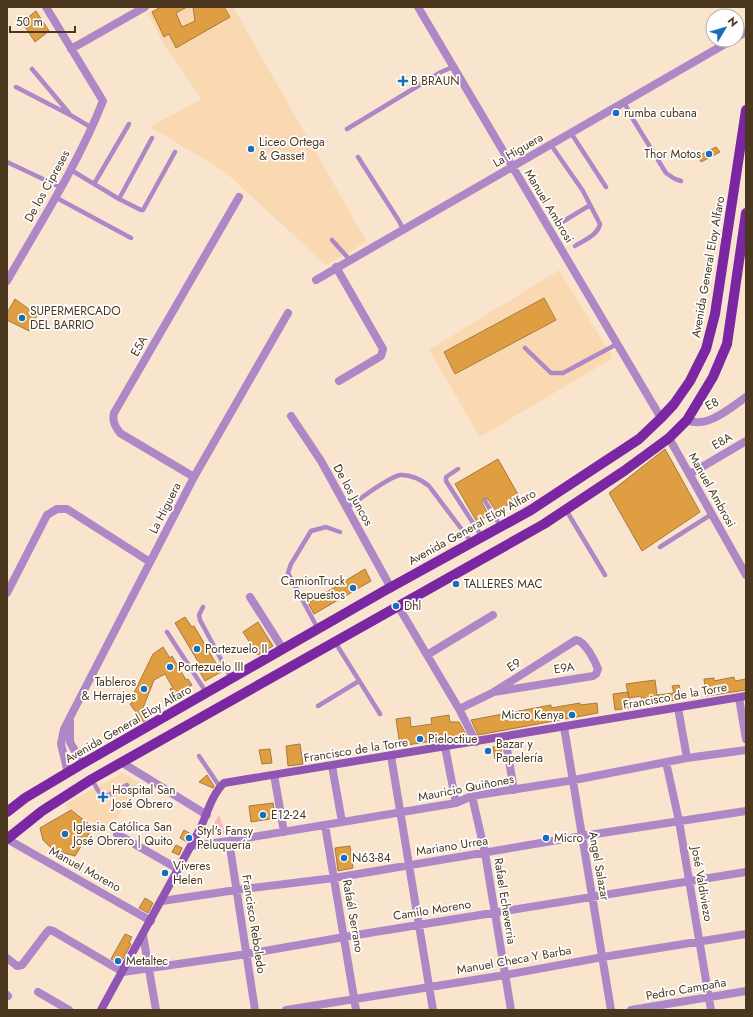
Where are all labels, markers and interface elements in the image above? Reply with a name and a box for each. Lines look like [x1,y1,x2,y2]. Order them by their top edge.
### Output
scale bar [10,8,75,34]
north arrow [705,8,745,48]
text: 50 m [16,13,43,31]
text: N [724,13,742,30]
place label: B BRAUN [411,72,459,90]
marker: B BRAUN [398,76,408,86]
place label: rumba cubana [624,104,697,122]
marker: rumba cubana [611,108,621,118]
street label: La Higuera [489,128,547,172]
place label: Liceo Ortega & Gasset [259,133,325,165]
marker: Liceo Ortega & Gasset [246,144,256,154]
place label: Thor Motos [644,145,701,163]
street label: De los Cipreses [20,147,74,225]
marker: Thor Motos [704,149,714,159]
street label: Manuel Ambrosi [520,166,578,246]
street label: Avenida General Eloy Alfaro [687,194,729,339]
place label: SUPERMERCADO DEL BARRIO [30,302,121,334]
marker: SUPERMERCADO DEL BARRIO [17,313,27,323]
street label: E5A [126,332,152,360]
street label: E8 [702,393,722,415]
street label: E8A [708,428,736,454]
street label: Manuel Ambrosi [684,449,740,531]
street label: De los Juncos [329,461,378,529]
street label: La Higuera [144,479,186,537]
street label: Avenida General Eloy Alfaro [405,484,539,570]
place label: CamionTruck Repuestos [281,572,346,604]
place label: TALLERES MAC [464,575,543,593]
marker: TALLERES MAC [451,579,461,589]
marker: CamionTruck Repuestos [348,583,358,593]
place label: Dhl [404,597,421,615]
marker: Dhl [391,601,401,611]
place label: Portezuelo II [205,640,267,658]
marker: Portezuelo II [192,644,202,654]
street label: E9 [503,654,525,676]
street label: E9A [552,657,576,678]
place label: Portezuelo III [178,658,243,676]
marker: Portezuelo III [165,662,175,672]
place label: Tableros & Herrajes [82,673,136,705]
street label: Francisco de la Torre [622,678,728,714]
street label: Avenida General Eloy Alfaro [61,680,195,768]
marker: Tableros & Herrajes [139,684,149,694]
place label: Micro Kenya [501,706,564,724]
marker: Micro Kenya [567,710,577,720]
place label: Pieloctiue [428,730,477,748]
street label: Francisco de la Torre [303,733,409,767]
marker: Pieloctiue [415,734,425,744]
place label: Bazar y Papelería [496,735,543,767]
marker: Bazar y Papelería [483,746,493,756]
street label: Mauricio Quiñones [417,770,516,806]
place label: Hospital San José Obrero [110,781,176,813]
marker: Hospital San José Obrero [97,791,109,803]
place label: E12-24 [271,806,306,824]
marker: E12-24 [258,810,268,820]
place label: Iglesia Católica San José Obrero | Quito [71,818,173,850]
place label: Styl's Fansy Peluquería [197,822,254,854]
marker: Iglesia Católica San José Obrero | Quito [60,829,70,839]
place label: Micro [554,829,584,847]
street label: Angel Salazar [584,830,614,903]
street label: Mariano Urrea [415,831,489,861]
marker: Styl's Fansy Peluquería [184,833,194,843]
marker: Micro [541,833,551,843]
street label: Manuel Moreno [46,842,125,896]
street label: José Valdiviezo [686,843,717,923]
place label: N63-84 [352,849,391,867]
marker: N63-84 [339,853,349,863]
street label: Rafael Echeverria [489,856,521,946]
place label: Viveres Helen [173,857,210,889]
marker: Viveres Helen [160,868,170,878]
street label: Francisco Reboledo [237,873,271,975]
street label: Rafaél Serrano [338,878,368,954]
street label: Camilo Moreno [392,895,473,925]
street label: Manuel Checa Y Barba [455,941,573,979]
place label: Metaltec [126,952,168,970]
marker: Metaltec [113,956,123,966]
street label: Pedro Campaña [644,973,728,1005]

